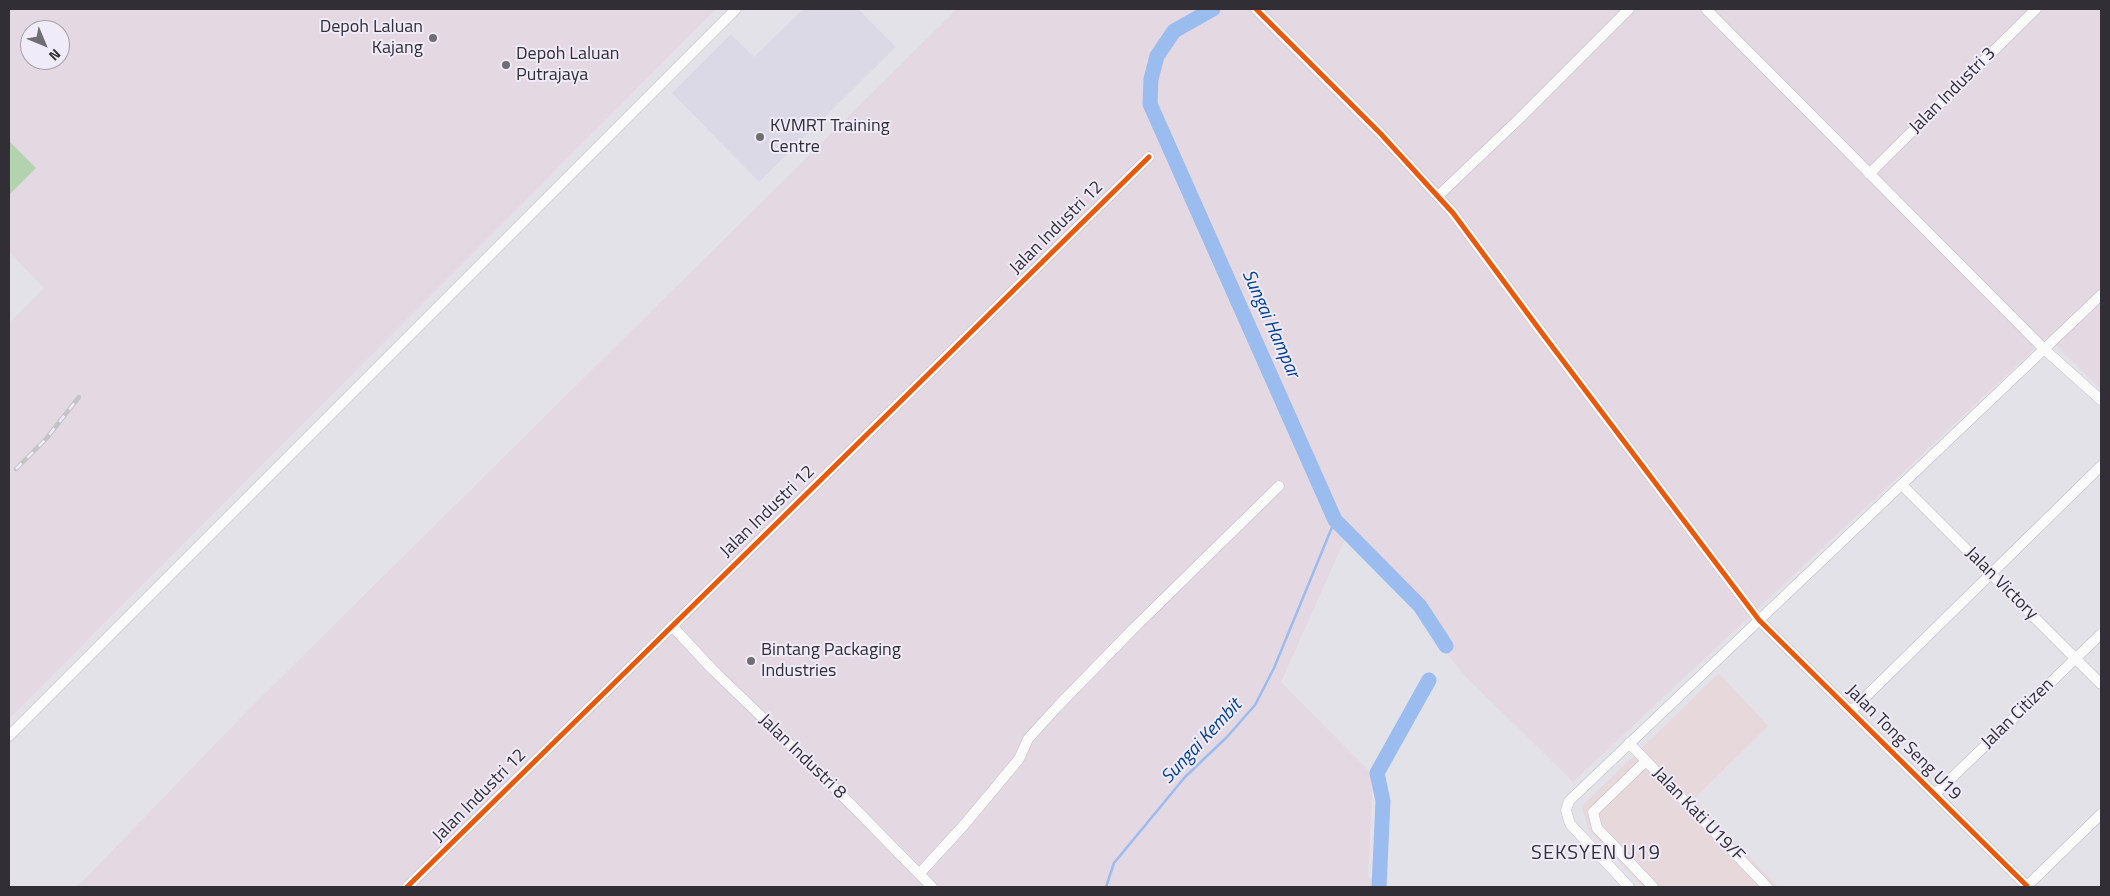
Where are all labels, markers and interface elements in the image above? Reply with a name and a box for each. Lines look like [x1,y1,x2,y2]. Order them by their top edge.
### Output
place label: Depoh Laluan Kajang [320,17,423,59]
north arrow [20,20,70,70]
marker: Depoh Laluan Kajang [427,32,439,44]
street label: Jalan Industri 3 [1905,43,2001,139]
text: N [44,44,66,66]
place label: Depoh Laluan Putrajaya [516,44,619,86]
marker: Depoh Laluan Putrajaya [500,59,512,71]
place label: KVMRT Training Centre [770,116,890,158]
marker: KVMRT Training Centre [754,131,766,143]
street label: Jalan Industri 12 [1006,177,1108,279]
water label: Sungai Hampar [1236,266,1304,382]
street label: Jalan Industri 12 [716,461,820,563]
street label: Jalan Victory [1960,543,2042,625]
place label: Bintang Packaging Industries [761,640,901,682]
marker: Bintang Packaging Industries [745,655,757,667]
street label: Jalan Citizen [1977,674,2059,754]
street label: Jalan Tong Seng U19 [1841,681,1965,805]
water label: Sungai Kembit [1157,695,1247,789]
street label: Jalan Industri 8 [754,710,850,804]
street label: Jalan Industri 12 [429,745,531,847]
street label: Jalan Kati U19/F [1647,763,1749,867]
district label: SEKSYEN U19 [1530,842,1662,866]

